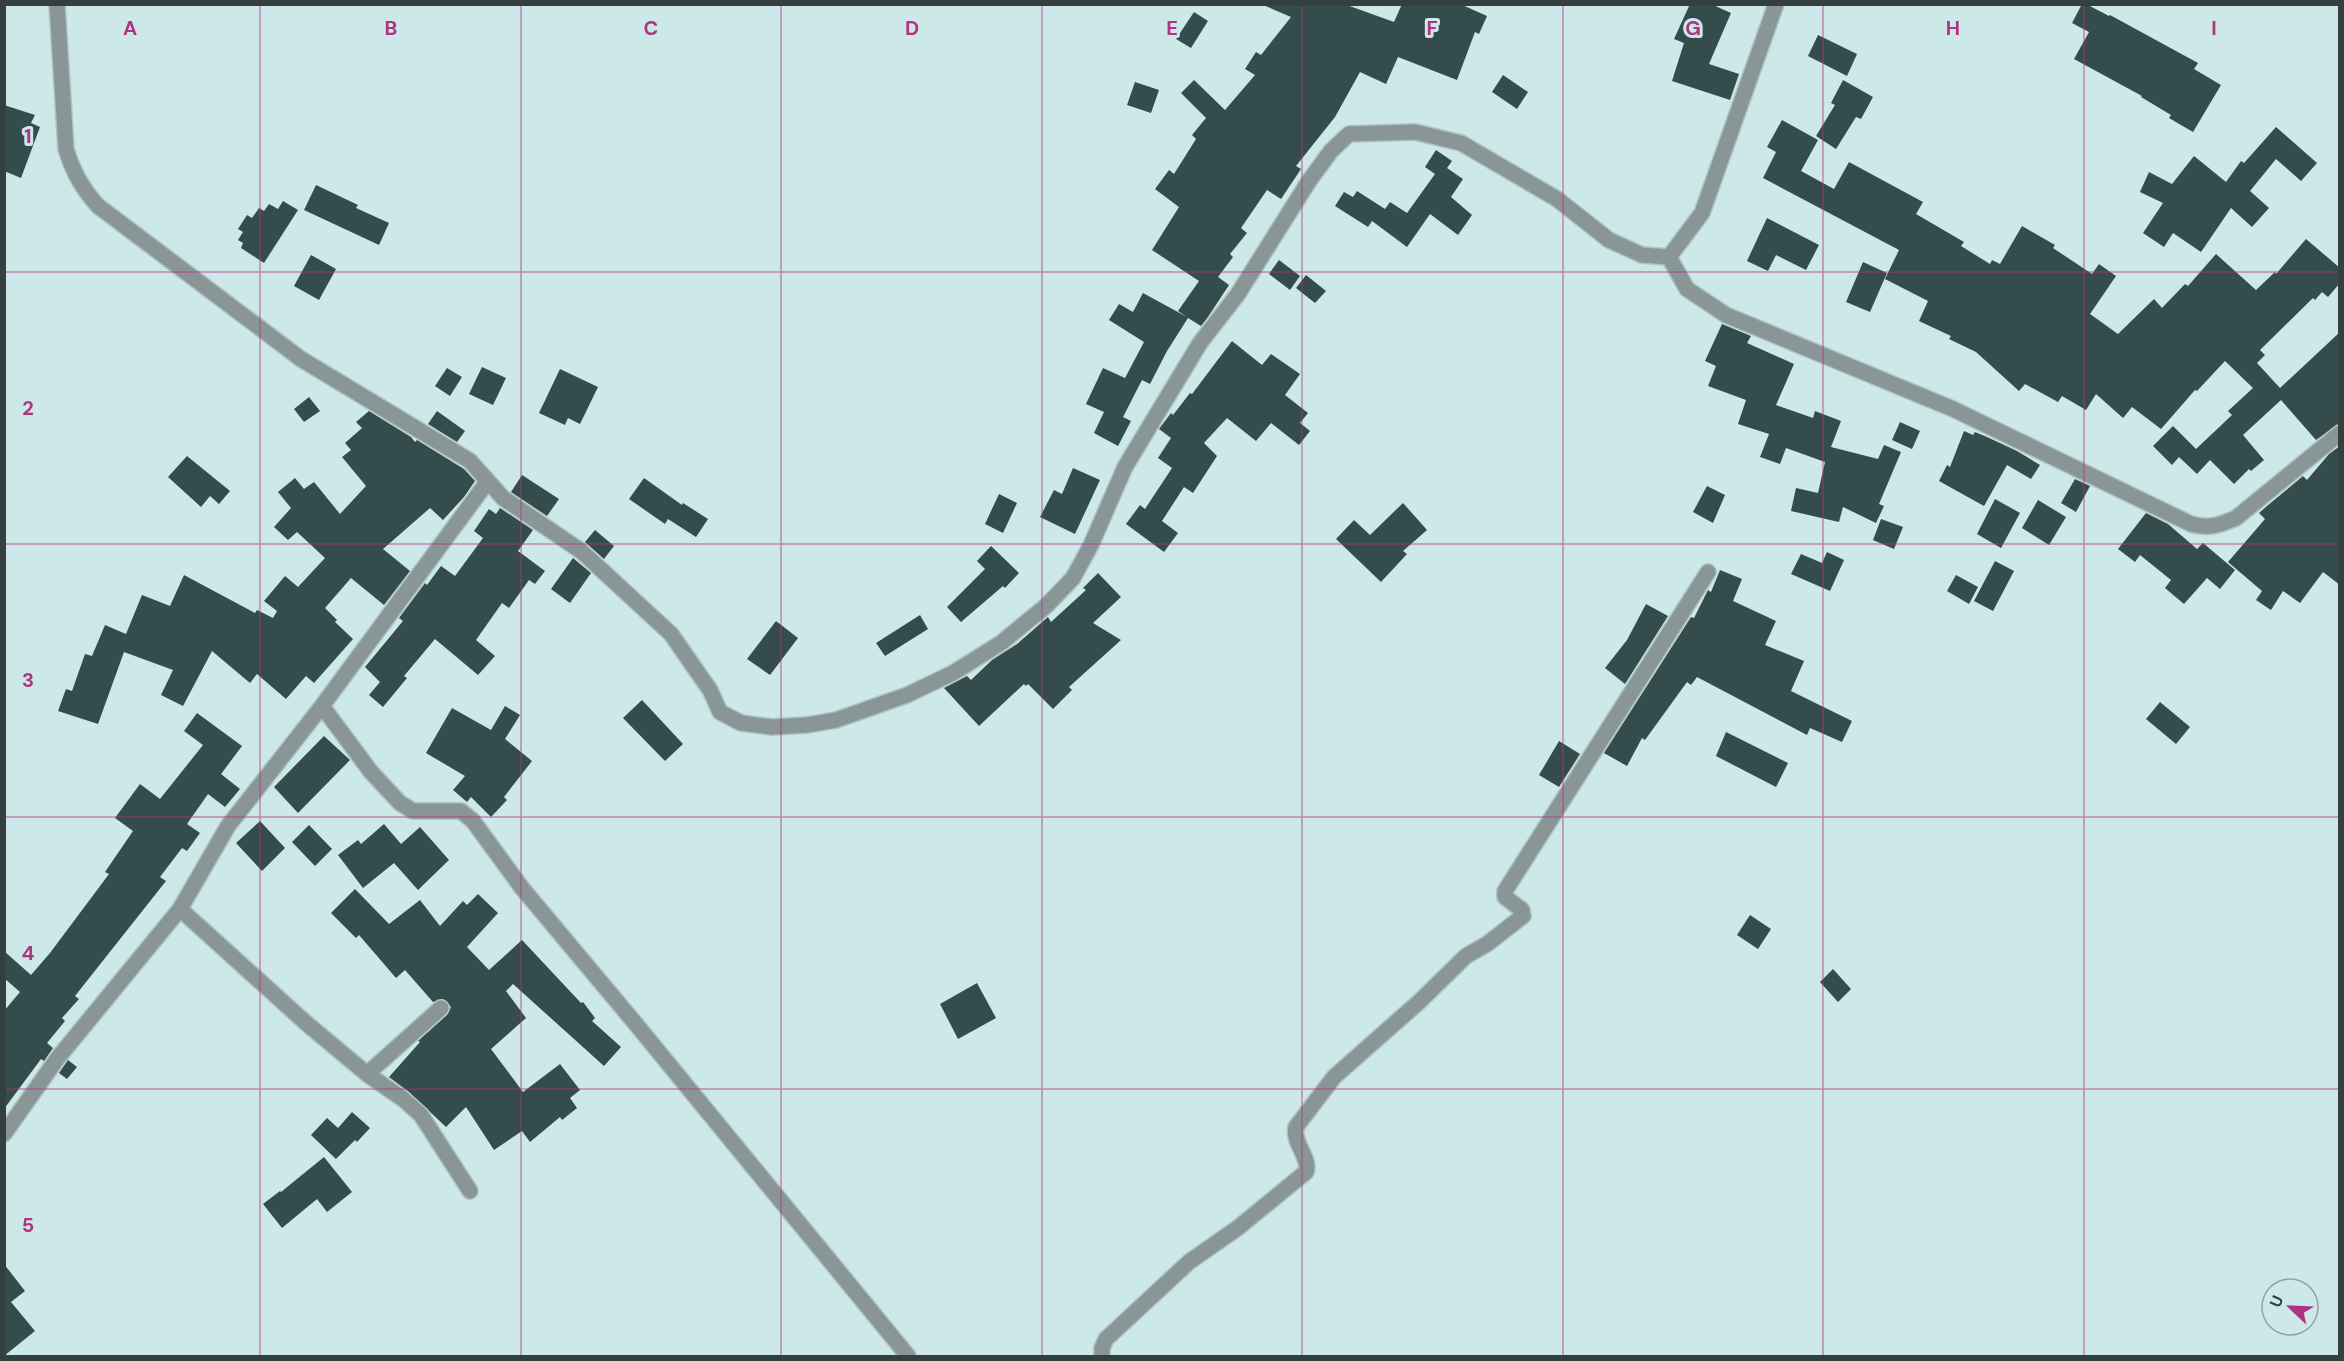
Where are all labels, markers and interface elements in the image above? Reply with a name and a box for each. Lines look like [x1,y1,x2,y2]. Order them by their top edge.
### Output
text: A [123,15,137,41]
text: B [385,15,397,41]
text: C [644,15,658,41]
text: D [905,15,919,41]
text: E [1166,15,1178,41]
text: F [1426,15,1438,41]
text: G [1685,15,1701,41]
text: H [1946,15,1960,41]
text: I [2211,15,2217,41]
text: 1 [24,123,32,149]
text: 2 [22,395,34,421]
text: 3 [22,667,34,693]
text: 4 [22,940,35,966]
text: 5 [22,1212,34,1238]
north arrow [2260,1277,2320,1337]
text: U [2265,1292,2288,1310]

